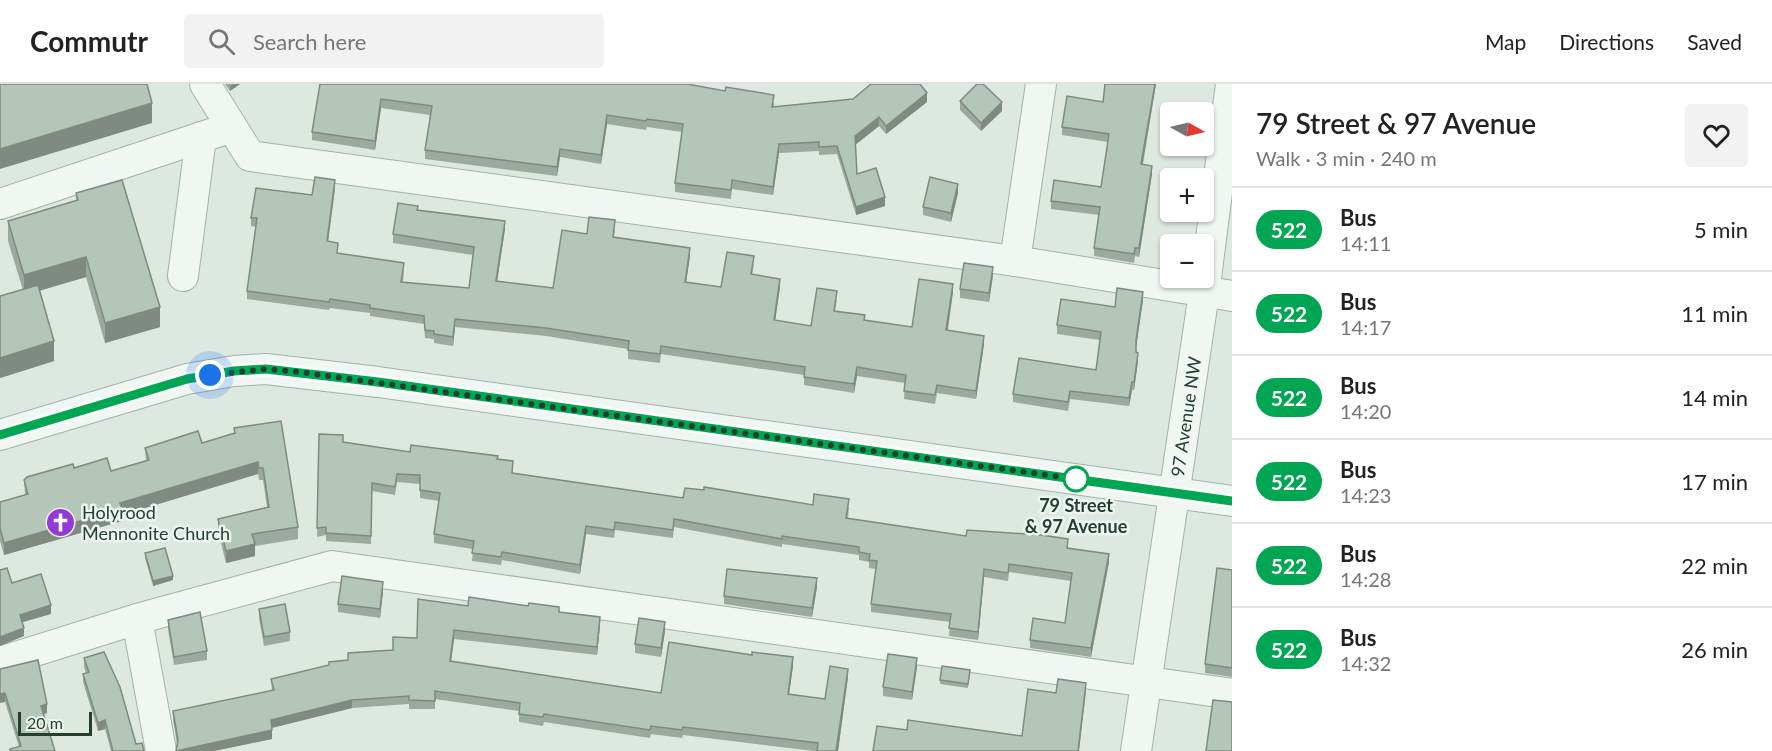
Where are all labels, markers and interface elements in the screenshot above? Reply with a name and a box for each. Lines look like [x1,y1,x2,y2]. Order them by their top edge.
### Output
search box [184,14,604,68]
text: Commutr [30,24,148,58]
icon: search [205,25,238,58]
text: Search here [253,28,366,55]
text: Map [1485,29,1526,54]
text: Directions [1559,29,1654,54]
text: Saved [1687,29,1742,54]
north arrow [1160,102,1214,156]
map controls [1160,102,1214,288]
button: heart [1685,104,1748,167]
text: 79 Street & 97 Avenue [1256,106,1536,140]
text: Walk · 3 min · 240 m [1256,146,1437,170]
button: + [1160,168,1214,222]
text: Bus [1340,204,1376,231]
text: 5 min [1694,216,1748,243]
text: 522 [1271,217,1307,242]
text: 14:11 [1340,231,1391,255]
button: − [1160,234,1214,288]
text: Bus [1340,288,1376,315]
text: 11 min [1681,300,1748,327]
text: 522 [1271,301,1307,326]
text: 14:17 [1340,315,1391,339]
street label: 97 Avenue NW [1166,355,1205,478]
your location [195,360,225,390]
text: Bus [1340,372,1376,399]
text: 14 min [1681,384,1748,411]
text: 522 [1271,385,1307,410]
text: 14:20 [1340,399,1391,423]
text: Bus [1340,456,1376,483]
marker: 79 Street & 97 Avenue [1063,466,1089,492]
text: 17 min [1681,468,1748,495]
text: 522 [1271,469,1307,494]
text: 14:23 [1340,483,1391,507]
place label: 79 Street & 97 Avenue [1025,494,1128,537]
place label: Holyrood Mennonite Church [82,501,230,544]
church icon: Holyrood Mennonite Church [45,506,77,538]
text: Bus [1340,540,1376,567]
text: 22 min [1681,552,1748,579]
text: 522 [1271,553,1307,578]
text: 14:28 [1340,567,1391,591]
text: Bus [1340,624,1376,651]
text: 26 min [1681,636,1748,663]
text: 522 [1271,637,1307,662]
text: 14:32 [1340,651,1391,675]
scale bar [18,709,92,736]
text: 20 m [27,713,63,732]

